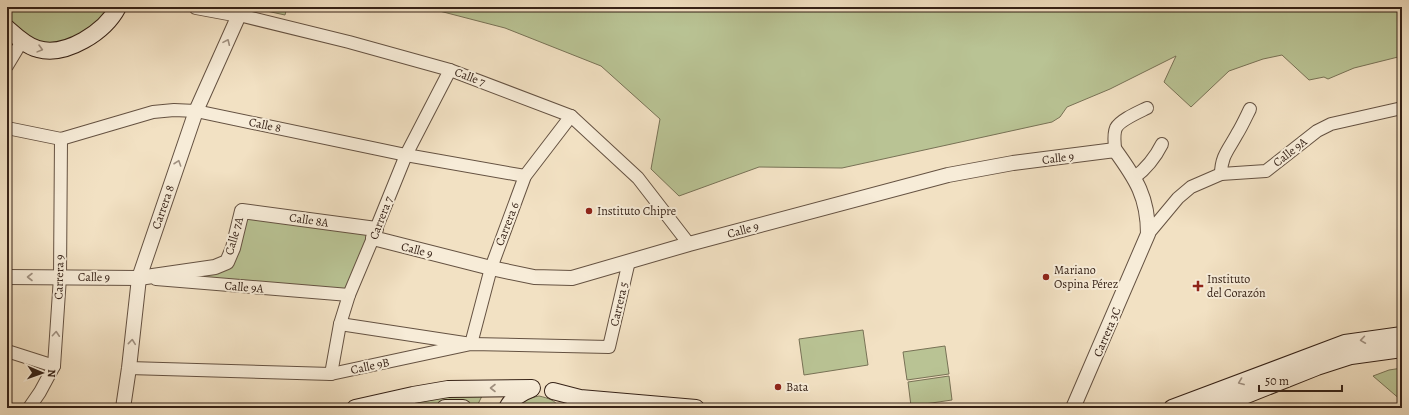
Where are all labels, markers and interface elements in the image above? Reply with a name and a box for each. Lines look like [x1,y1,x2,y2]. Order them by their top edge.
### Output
one-way arrow [222,39,230,47]
one-way arrow [36,44,43,53]
street label: Calle 7 [452,64,489,90]
street label: Calle 8 [247,114,283,136]
street label: Calle 9A [1270,133,1311,170]
street label: Calle 9 [1041,148,1075,168]
one-way arrow [173,159,182,166]
street label: Carrera 8 [148,183,178,231]
street label: Carrera 7 [365,193,397,242]
street label: Carrera 6 [491,199,523,248]
place label: Instituto Chipre [597,203,676,219]
marker: Instituto Chipre [584,206,594,216]
street label: Calle 8A [288,209,331,231]
street label: Calle 7A [221,214,247,257]
street label: Calle 9 [725,218,761,242]
street label: Calle 9 [399,238,435,262]
street label: Carrera 9 [50,254,68,300]
place label: Mariano Ospina Pérez [1054,262,1118,292]
street label: Calle 9 [78,269,110,285]
place label: Instituto del Corazón [1207,271,1266,301]
marker: Mariano Ospina Pérez [1041,272,1051,282]
one-way arrow [27,273,33,281]
street label: Calle 9A [224,277,265,297]
street label: Carrera 5 [606,280,632,328]
marker: Instituto del Corazón [1192,280,1204,292]
street label: Carrera 3C [1089,305,1125,359]
one-way arrow [52,331,61,337]
one-way arrow [1360,335,1366,344]
one-way arrow [127,339,136,345]
north arrow [22,353,62,393]
street label: Calle 9B [349,354,391,378]
scale bar [1259,367,1342,393]
text: N [44,369,59,378]
text: 50 m [1265,373,1289,389]
one-way arrow [1237,378,1244,386]
place label: Bata [786,379,809,395]
marker: Bata [773,382,783,392]
one-way arrow [490,384,496,392]

